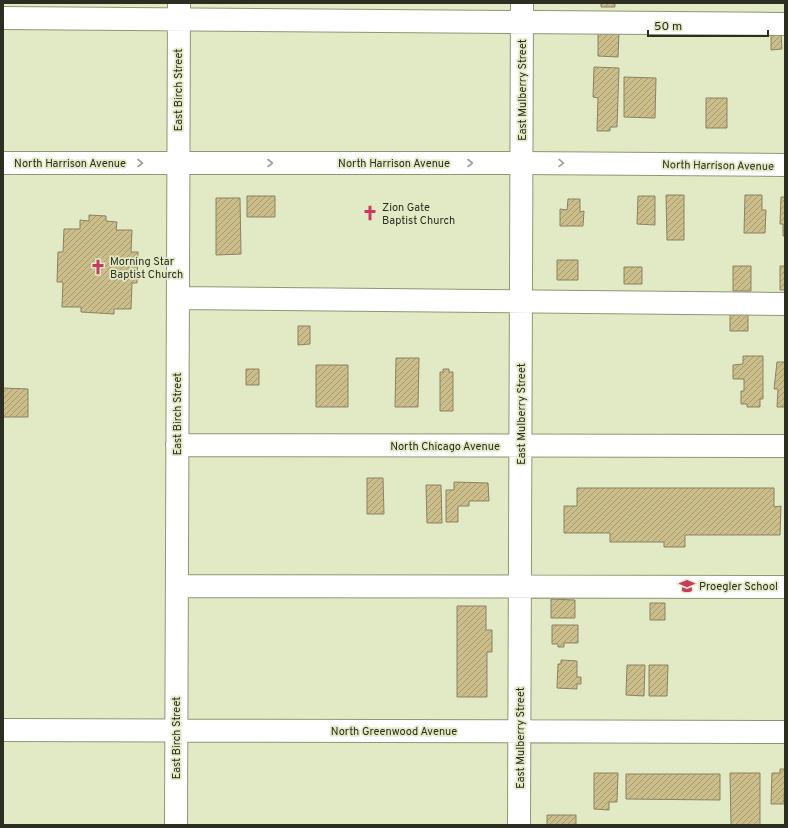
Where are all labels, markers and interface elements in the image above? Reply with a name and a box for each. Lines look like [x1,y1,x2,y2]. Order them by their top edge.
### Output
scale bar [648,12,768,38]
text: 50 m [654,19,682,35]
street label: East Mulberry Street [516,39,530,141]
street label: East Birch Street [172,49,186,131]
street label: North Harrison Avenue [14,157,126,171]
street label: North Harrison Avenue [338,157,450,171]
street label: North Harrison Avenue [662,158,774,174]
one-way arrow [137,159,143,167]
one-way arrow [267,159,273,167]
one-way arrow [467,159,473,167]
one-way arrow [558,159,564,167]
place label: Zion Gate Baptist Church [382,201,455,228]
church icon: Zion Gate Baptist Church [361,204,379,222]
place label: Morning Star Baptist Church [110,255,183,282]
church icon: Morning Star Baptist Church [89,258,107,276]
street label: East Mulberry Street [515,363,529,465]
street label: East Birch Street [171,373,185,455]
street label: North Chicago Avenue [390,440,500,454]
school or university icon: Proegler School [678,577,696,595]
place label: Proegler School [699,580,778,594]
street label: East Mulberry Street [514,687,528,789]
street label: East Birch Street [170,697,184,779]
street label: North Greenwood Avenue [331,725,457,739]

